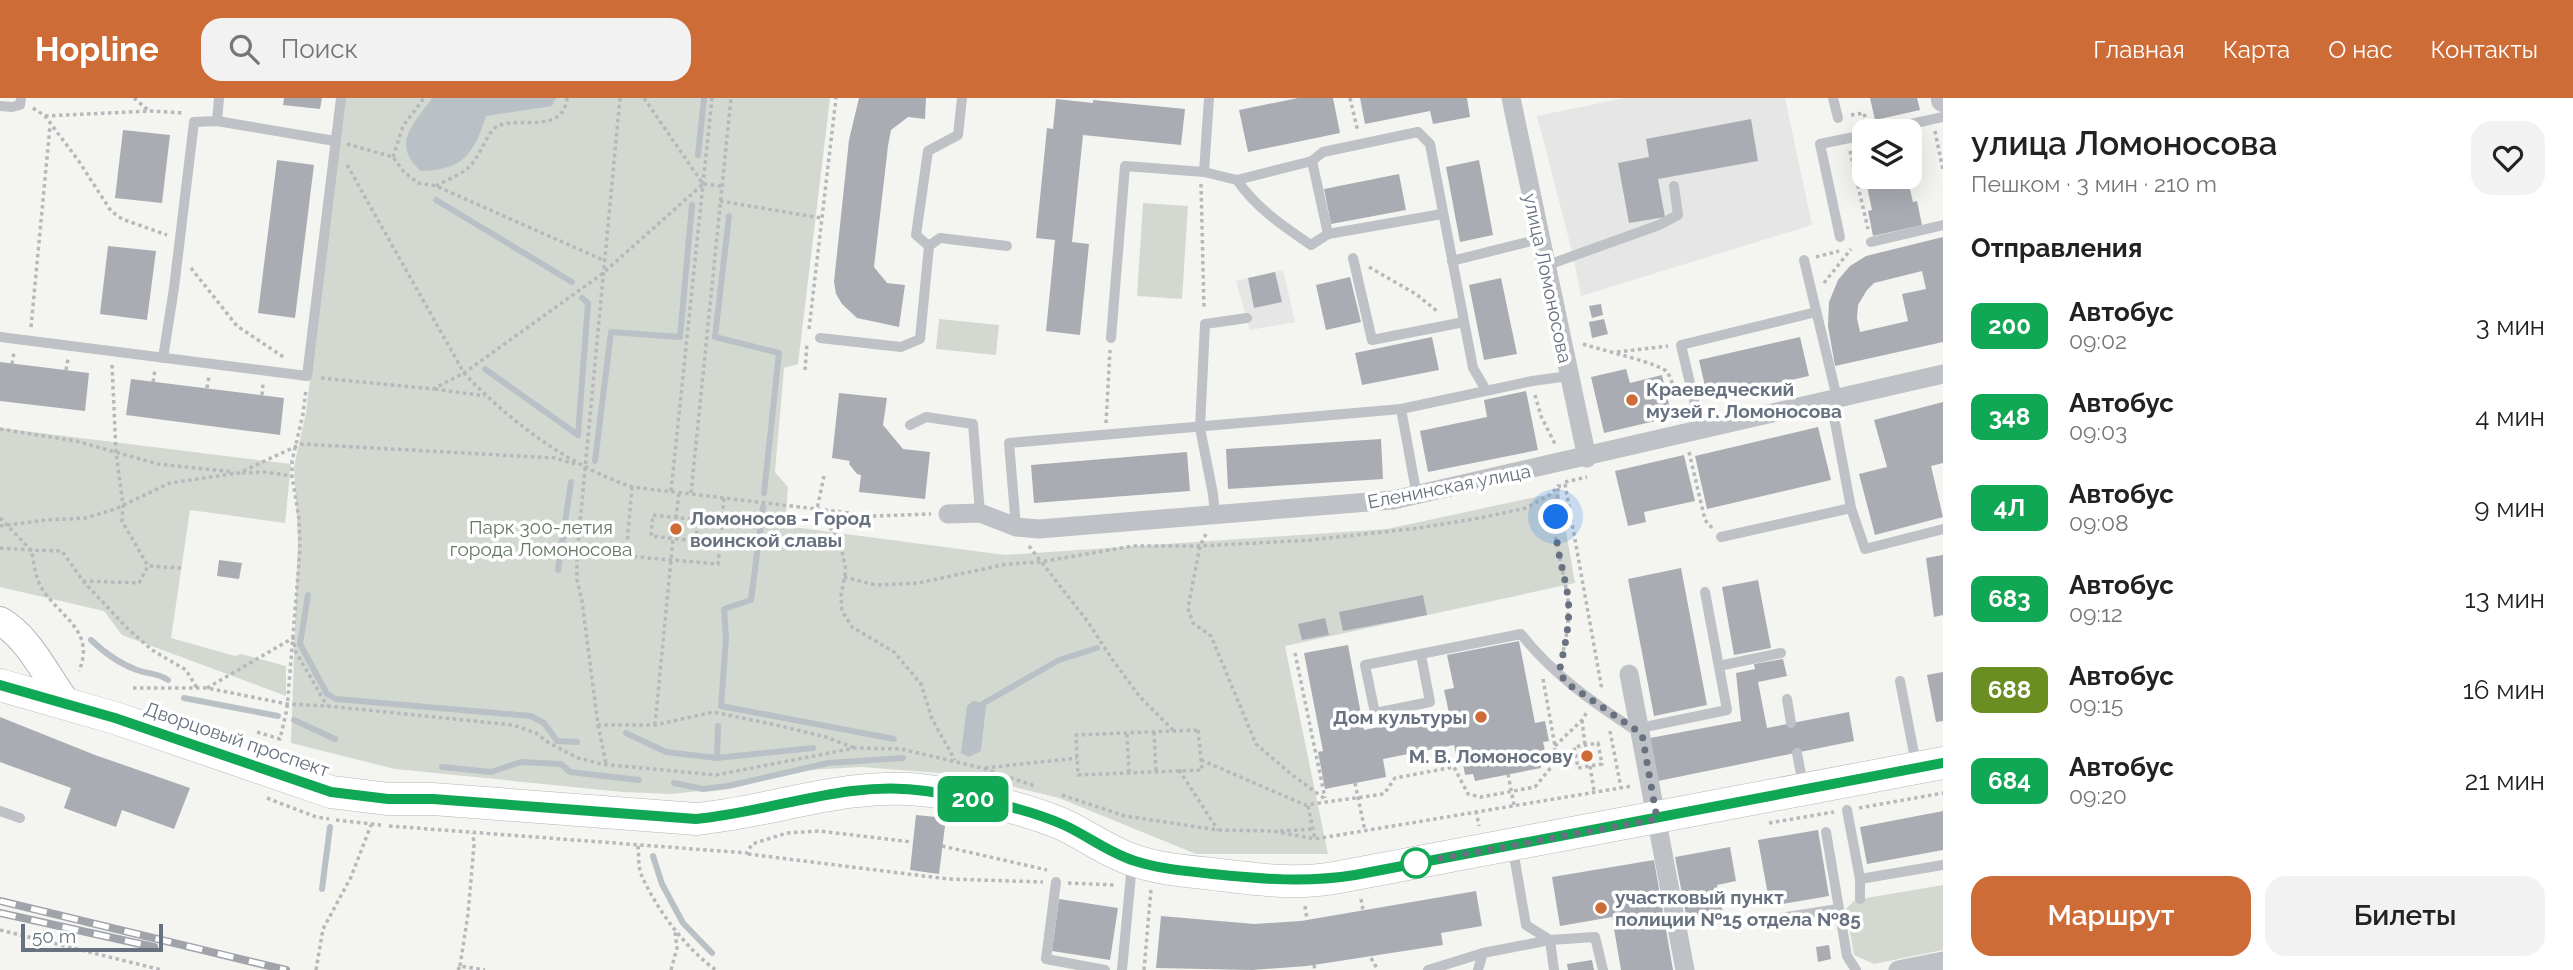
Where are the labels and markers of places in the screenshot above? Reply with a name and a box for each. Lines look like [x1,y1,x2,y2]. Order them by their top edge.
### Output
place label: Краеведческий музей г. Ломоносова [1646,378,1842,422]
marker: Краеведческий музей г. Ломоносова [1624,392,1640,408]
place label: Ломоносов - Город воинской славы [690,507,871,551]
marker: Ломоносов - Город воинской славы [668,521,684,537]
place label: Дом культуры [1333,706,1467,728]
marker: Дом культуры [1473,709,1489,725]
place label: М. В. Ломоносову [1409,745,1574,767]
marker: М. В. Ломоносову [1579,748,1595,764]
unlabelled marker [1401,848,1431,878]
place label: участковый пункт полиции №15 отдела №85 [1615,886,1861,930]
marker: участковый пункт полиции №15 отдела №85 [1593,900,1609,916]

